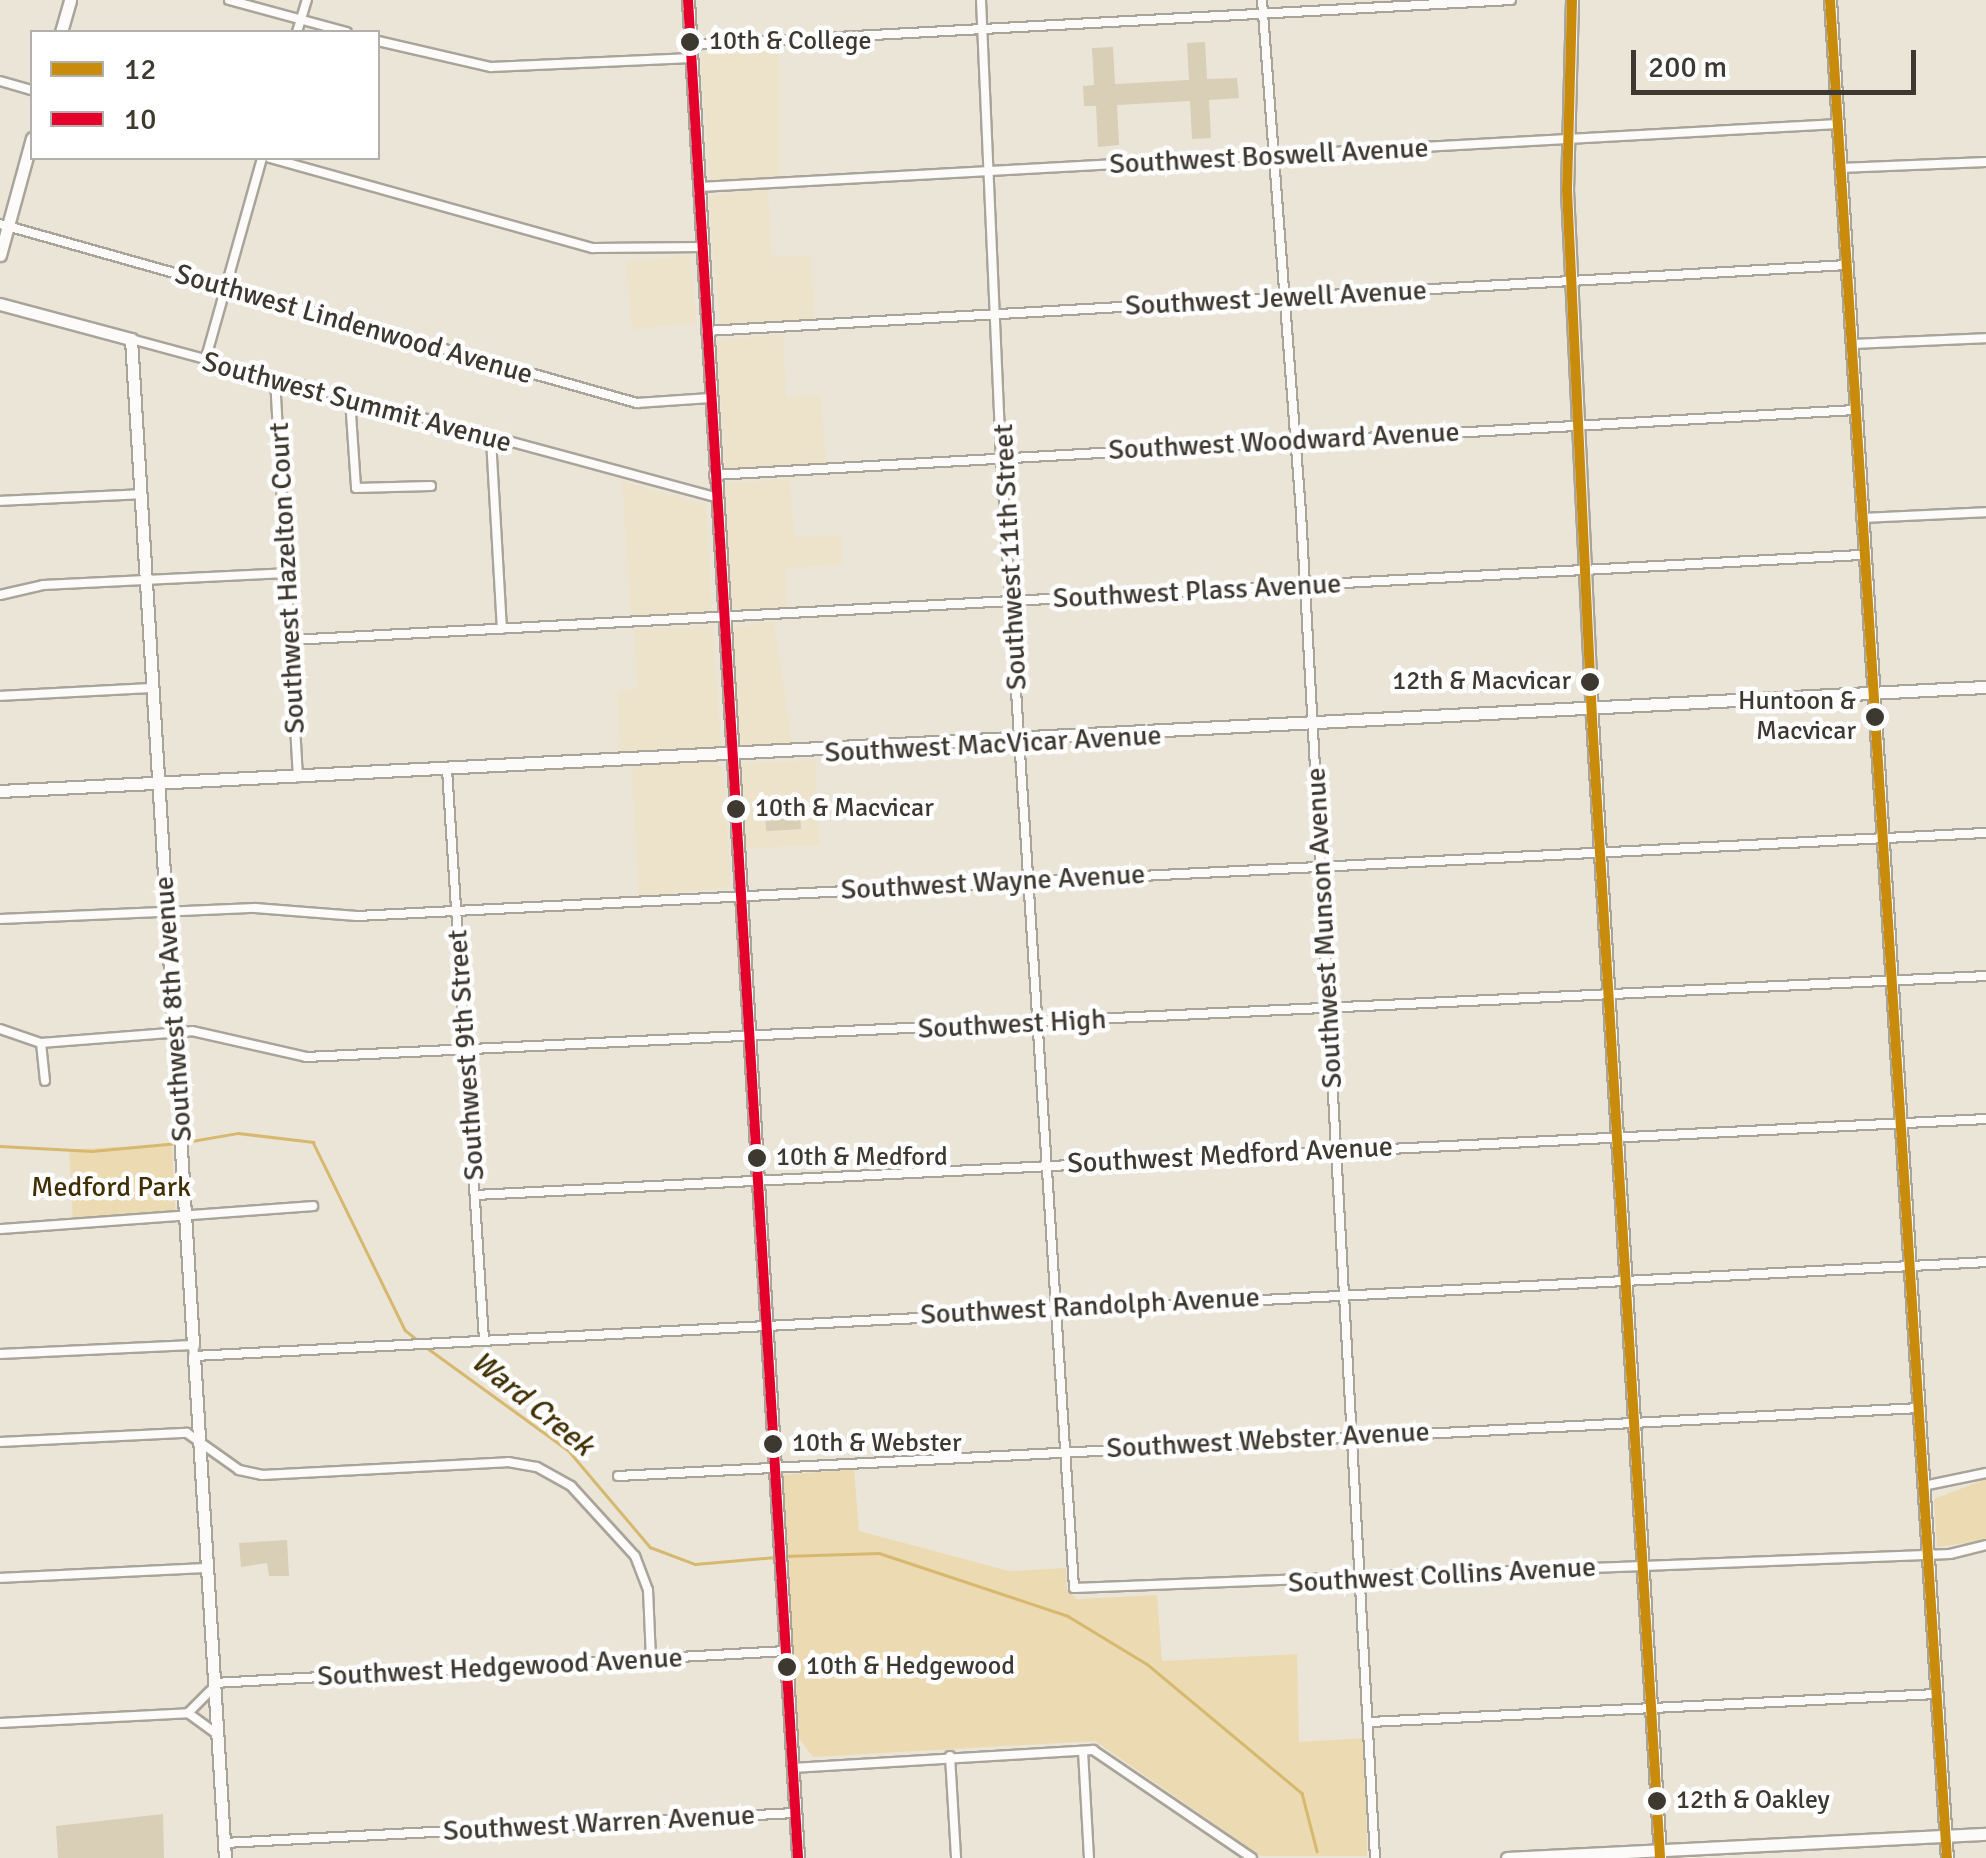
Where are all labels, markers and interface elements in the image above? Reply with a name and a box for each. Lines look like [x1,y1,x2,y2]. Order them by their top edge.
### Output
place label: 10th & College [709,26,871,58]
legend [30,30,380,160]
scale bar [1636,30,1921,92]
marker: 10th & College [680,32,700,52]
text: 200 m [1648,49,1727,86]
text: 12 [124,51,156,88]
text: 10 [124,101,156,138]
street label: Southwest Boswell Avenue [1109,131,1429,181]
street label: Southwest Lindenwood Avenue [171,257,537,391]
street label: Southwest Jewell Avenue [1124,273,1428,323]
street label: Southwest Summit Avenue [199,345,515,459]
street label: Southwest Woodward Avenue [1108,415,1460,467]
street label: Southwest Hazelton Court [262,421,312,735]
street label: Southwest 11th Street [986,423,1034,691]
street label: Southwest Plass Avenue [1052,567,1342,615]
place label: 12th & Macvicar [1392,666,1571,698]
marker: 12th & Macvicar [1580,672,1600,692]
place label: Huntoon & Macvicar [1738,686,1856,748]
marker: Huntoon & Macvicar [1865,707,1885,727]
street label: Southwest MacVicar Avenue [824,718,1162,770]
street label: Southwest Munson Avenue [1299,767,1349,1089]
place label: 10th & Macvicar [755,793,934,825]
marker: 10th & Macvicar [726,799,746,819]
street label: Southwest Wayne Avenue [840,857,1146,907]
street label: Southwest 8th Avenue [147,875,199,1143]
street label: Southwest 9th Street [440,928,492,1182]
street label: Southwest High [917,1002,1107,1046]
street label: Southwest Medford Avenue [1066,1130,1394,1180]
place label: 10th & Medford [776,1142,948,1174]
marker: 10th & Medford [747,1148,767,1168]
park label: Medford Park [31,1170,191,1204]
street label: Southwest Randolph Avenue [920,1280,1260,1332]
water label: Ward Creek [464,1344,600,1464]
street label: Southwest Webster Avenue [1106,1415,1430,1465]
place label: 10th & Webster [792,1428,962,1460]
marker: 10th & Webster [763,1434,783,1454]
street label: Southwest Collins Avenue [1287,1550,1597,1600]
street label: Southwest Hedgewood Avenue [316,1641,684,1693]
place label: 10th & Hedgewood [806,1651,1015,1683]
marker: 10th & Hedgewood [777,1657,797,1677]
place label: 12th & Oakley [1676,1785,1830,1817]
marker: 12th & Oakley [1647,1791,1667,1811]
street label: Southwest Warren Avenue [442,1798,756,1848]

